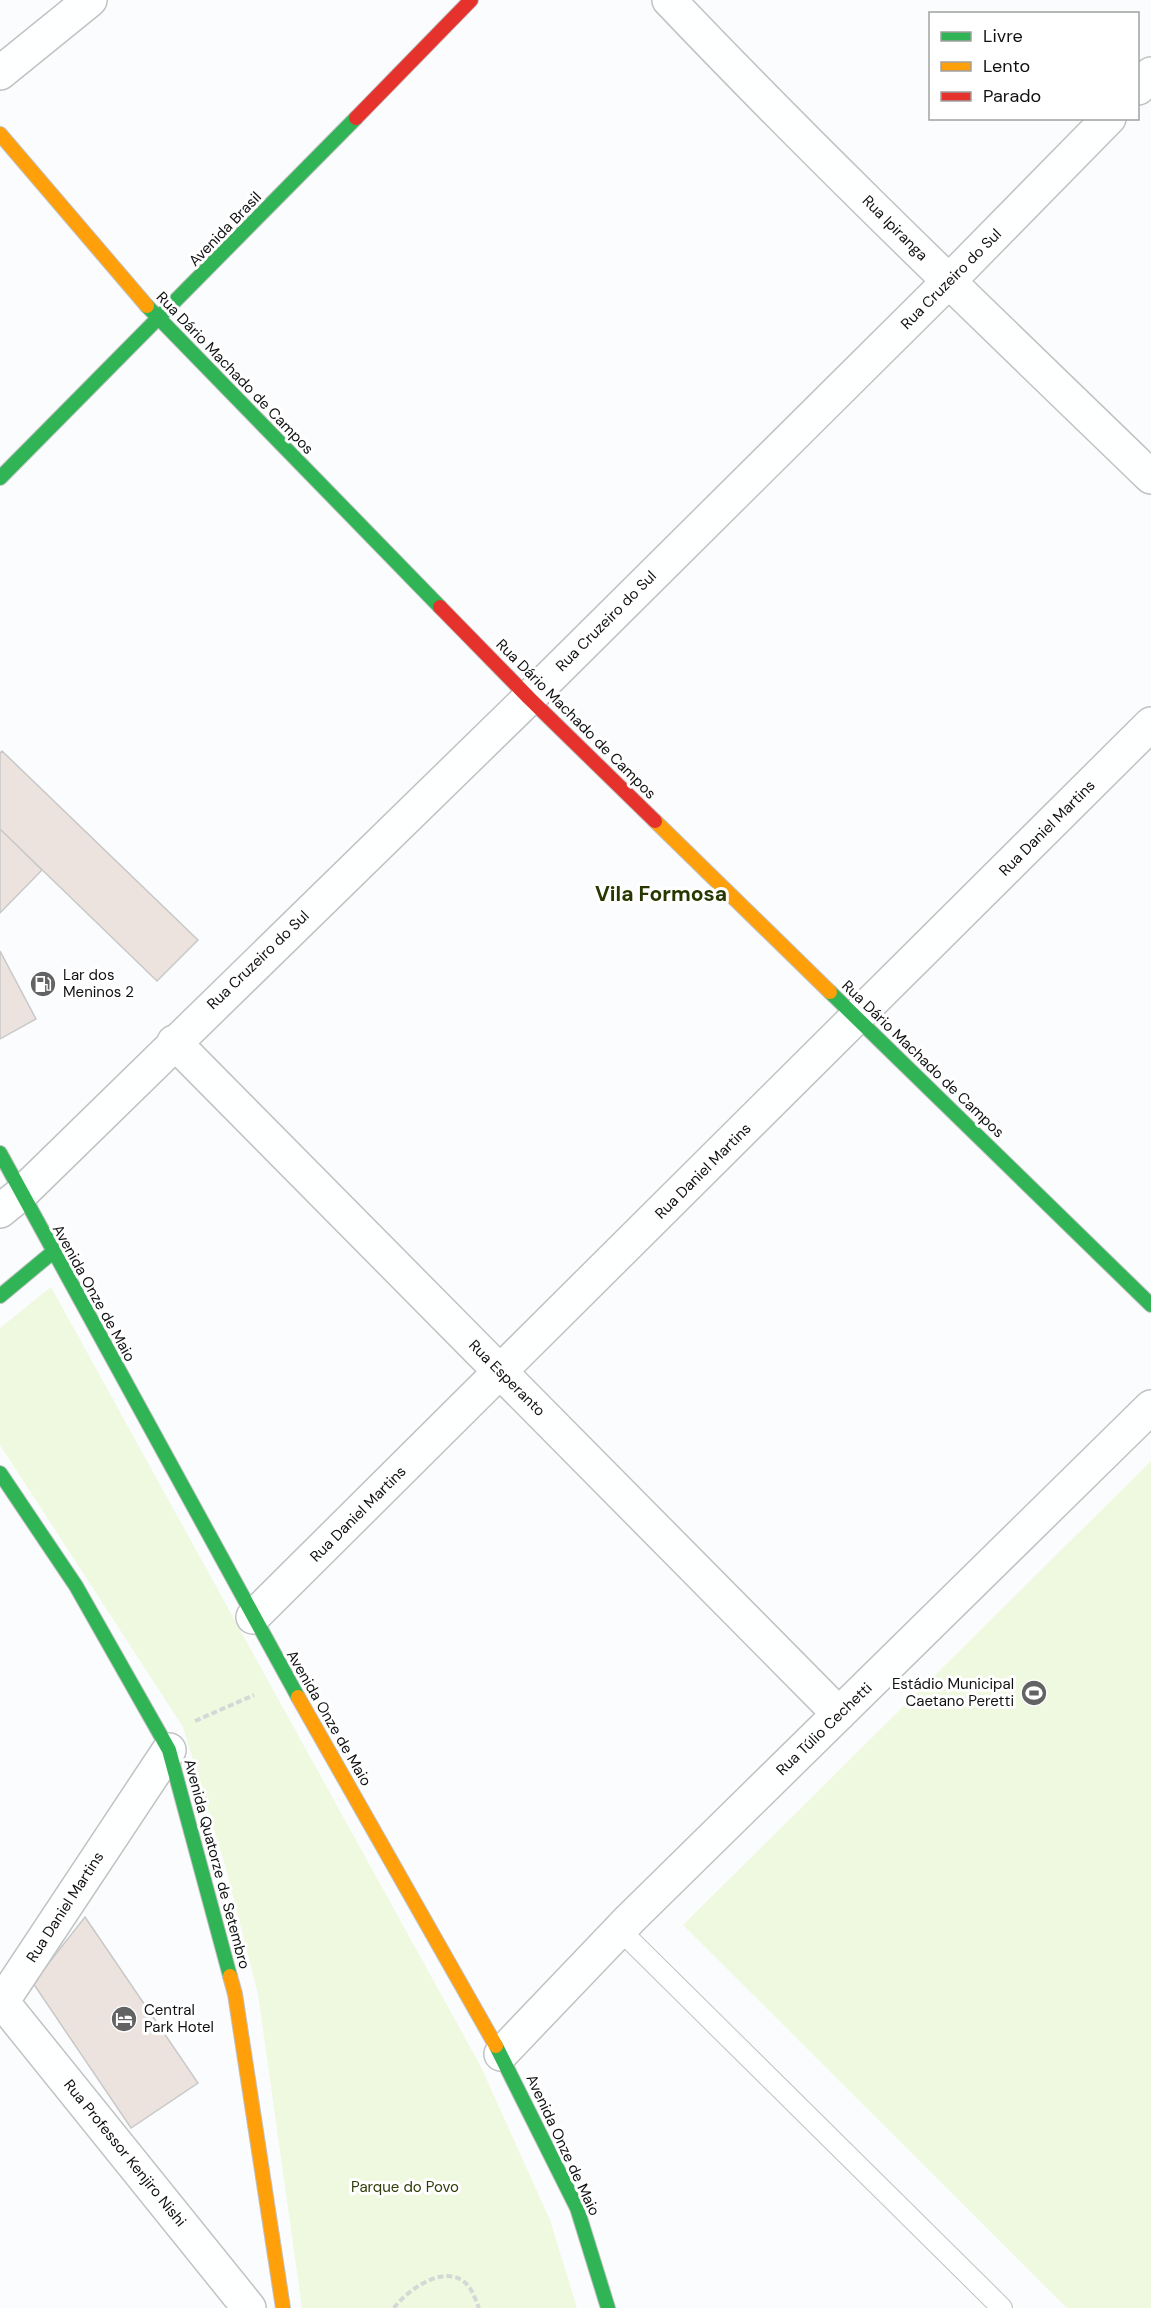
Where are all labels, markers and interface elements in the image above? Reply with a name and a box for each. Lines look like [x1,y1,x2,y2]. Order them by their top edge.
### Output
legend [929,12,1139,120]
text: Livre [983,24,1023,48]
text: Lento [983,54,1030,78]
text: Parado [983,84,1041,108]
street label: Avenida Brasil [184,187,266,271]
street label: Rua Ipiranga [858,191,932,265]
street label: Rua Cruzeiro do Sul [896,224,1006,334]
street label: Rua Dário Machado de Campos [152,287,318,459]
street label: Rua Cruzeiro do Sul [551,566,661,676]
street label: Rua Dário Machado de Campos [492,635,660,803]
street label: Rua Daniel Martins [995,776,1099,880]
district label: Vila Formosa [595,880,727,908]
street label: Rua Cruzeiro do Sul [203,906,313,1014]
place label: Lar dos Meninos 2 [63,965,134,1002]
fuel station icon: Lar dos Meninos 2 [28,969,58,999]
street label: Rua Dário Machado de Campos [837,976,1009,1142]
street label: Rua Daniel Martins [651,1119,755,1223]
street label: Avenida Onze de Maio [48,1221,140,1365]
street label: Rua Esperanto [464,1335,550,1421]
street label: Rua Daniel Martins [306,1462,410,1566]
street label: Avenida Onze de Maio [282,1646,376,1790]
place label: Estádio Municipal Caetano Peretti [892,1674,1014,1711]
street label: Rua Túlio Cechetti [772,1678,876,1780]
sports icon: Estádio Municipal Caetano Peretti [1019,1678,1049,1708]
street label: Avenida Quatorze de Setembro [179,1757,255,1971]
street label: Rua Daniel Martins [22,1848,108,1966]
place label: Central Park Hotel [144,2000,214,2037]
hotel icon: Central Park Hotel [109,2004,139,2034]
street label: Avenida Onze de Maio [521,2071,605,2219]
street label: Rua Professor Kenjiro Nishi [59,2075,191,2231]
park label: Parque do Povo [351,2177,459,2197]

